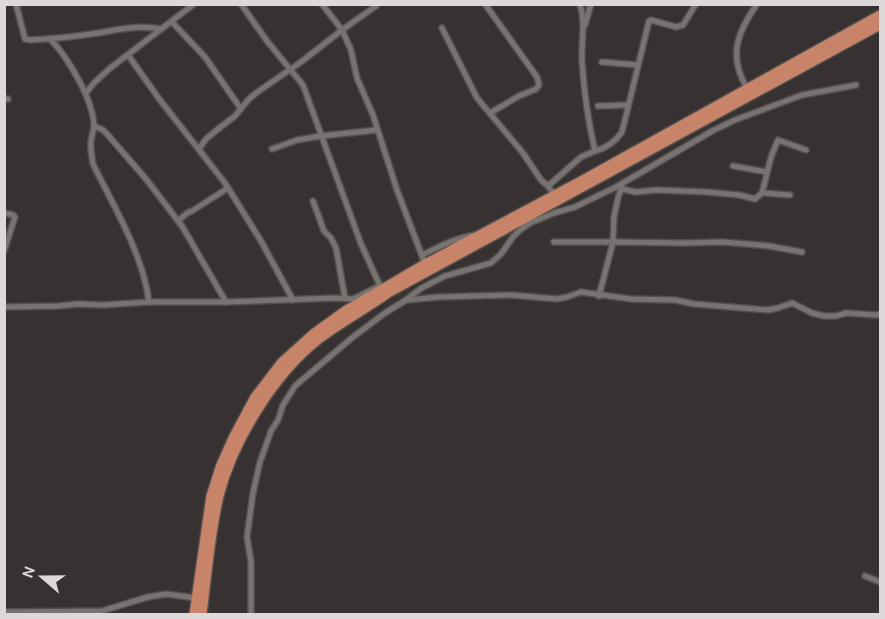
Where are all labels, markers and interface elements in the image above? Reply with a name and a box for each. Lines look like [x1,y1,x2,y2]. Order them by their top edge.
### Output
north arrow [12,547,72,607]
text: N [17,563,39,581]

